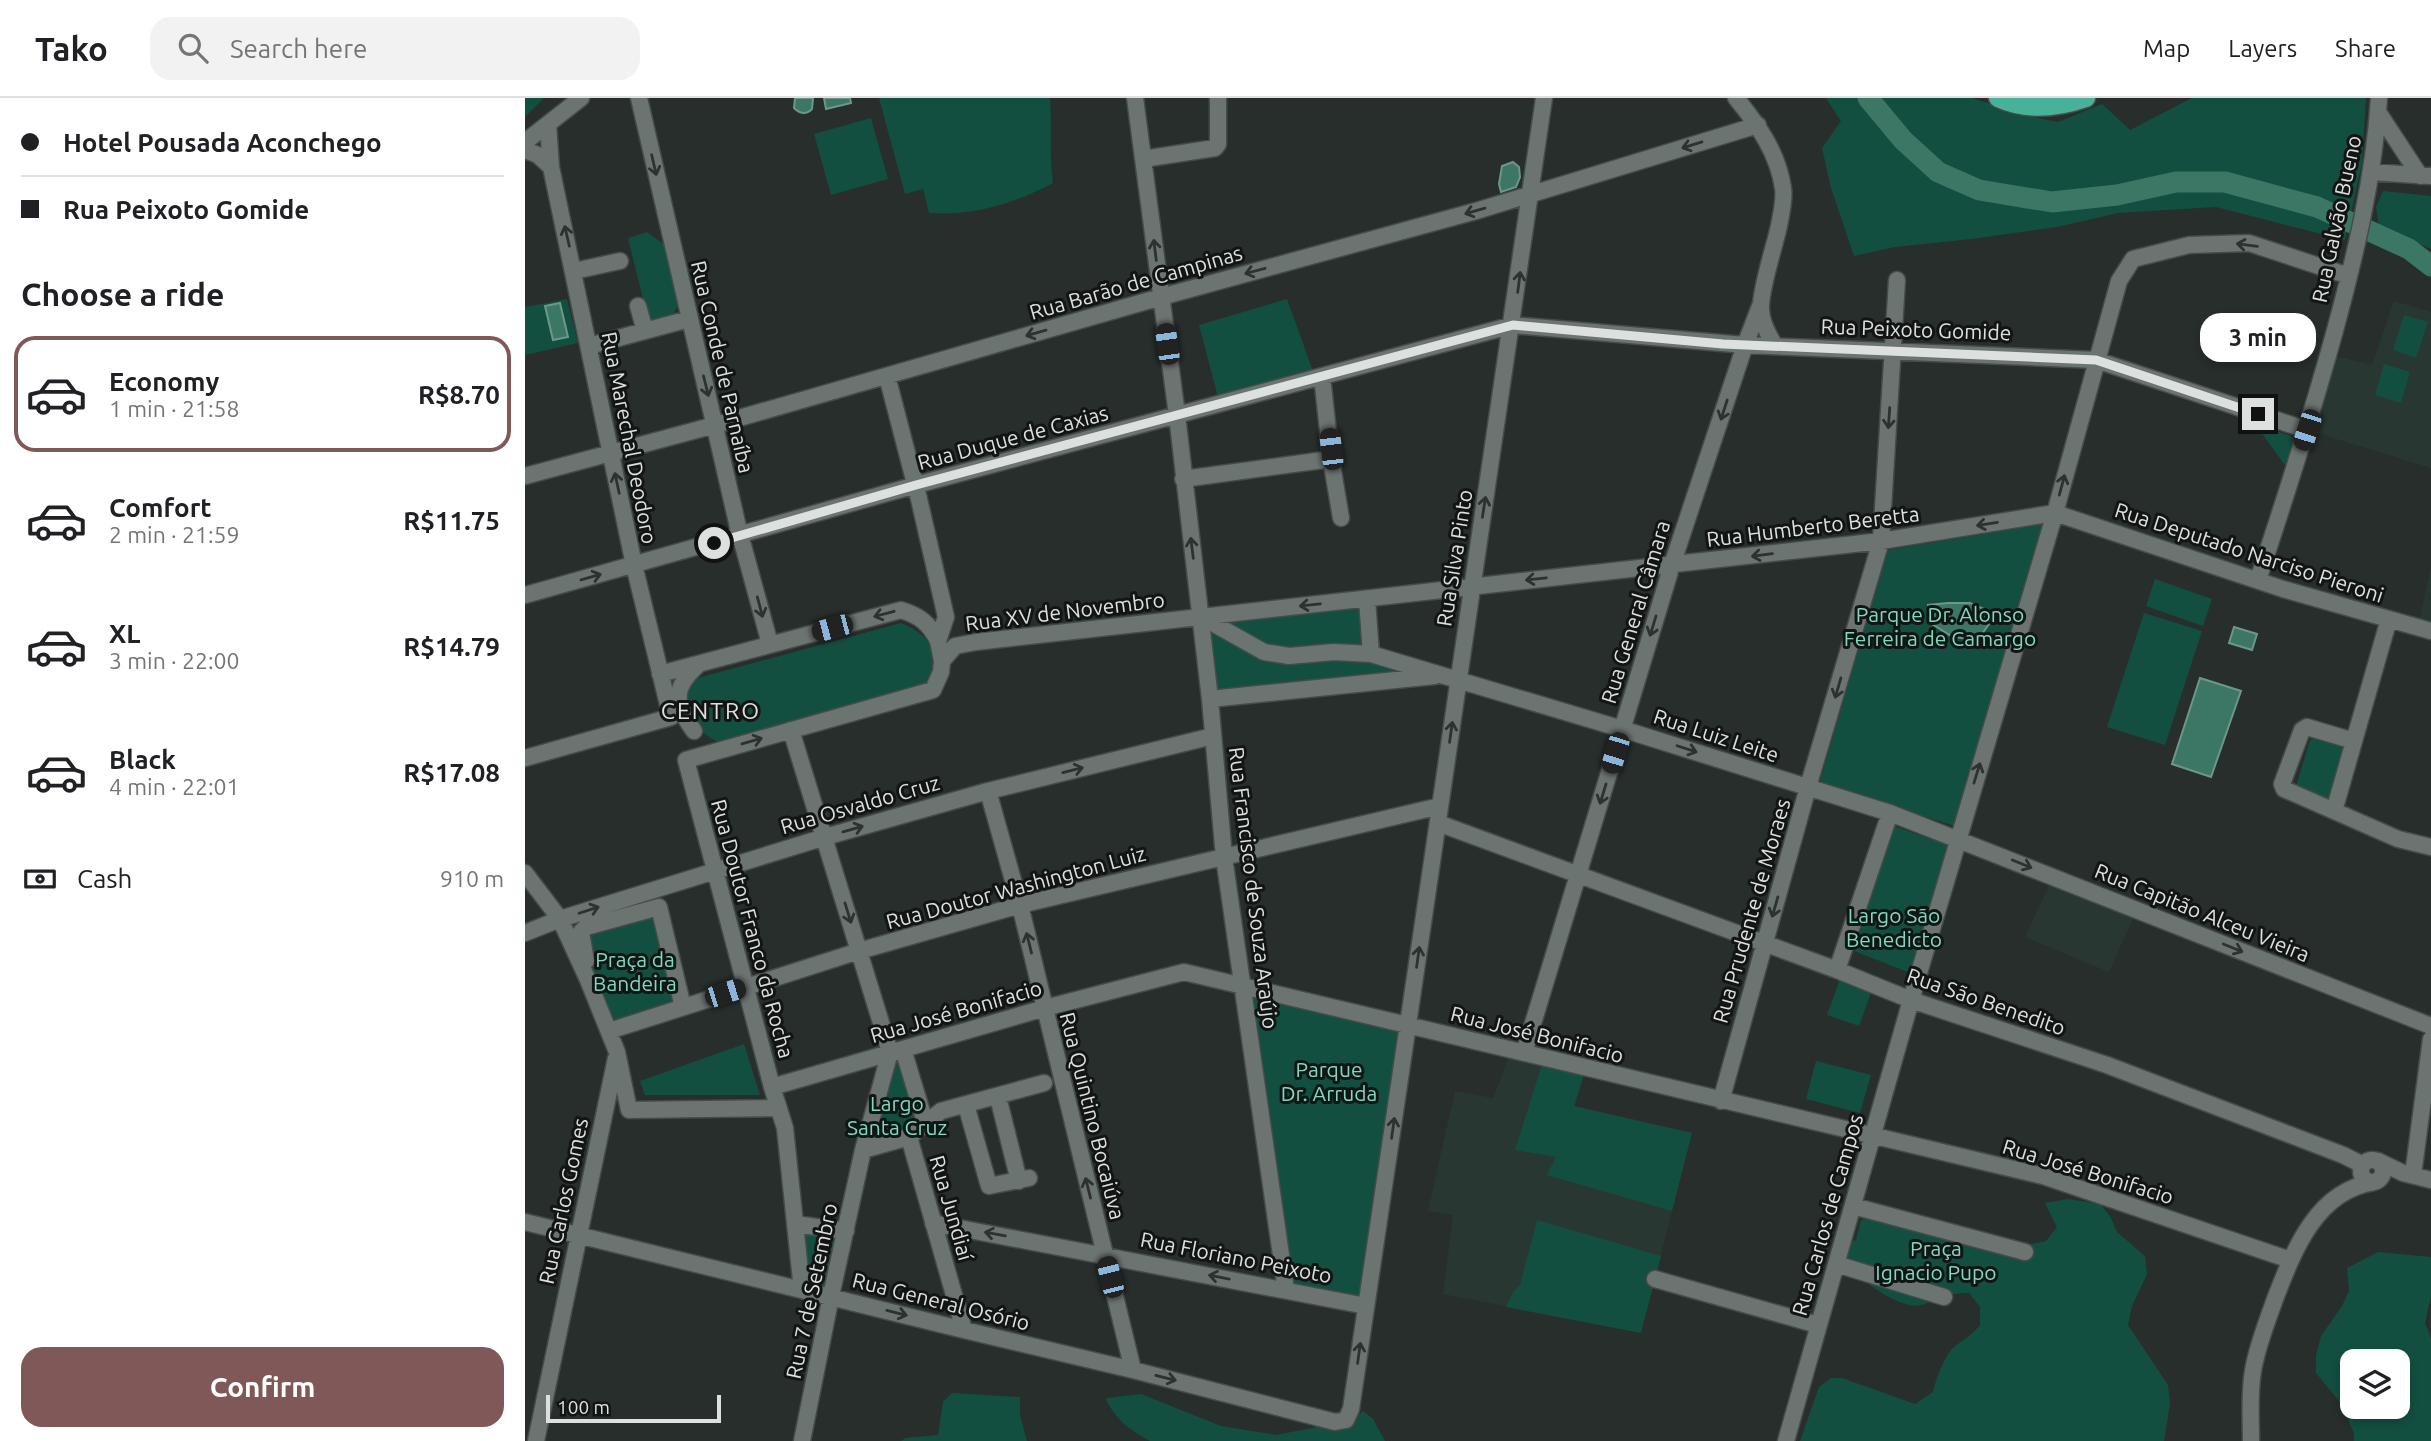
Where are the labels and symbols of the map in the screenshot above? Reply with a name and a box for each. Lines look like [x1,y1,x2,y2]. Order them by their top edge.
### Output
street label: Rua Galvão Bueno [2307,133,2365,305]
one-way arrow [1682,139,1704,152]
one-way arrow [647,153,661,176]
one-way arrow [1464,206,1486,219]
one-way arrow [559,225,573,248]
one-way arrow [1148,239,1161,262]
one-way arrow [2236,239,2259,252]
street label: Rua Barão de Campinas [1026,240,1245,324]
street label: Rua Conde de Parnaíba [687,258,759,475]
one-way arrow [1244,265,1267,278]
one-way arrow [1512,271,1525,294]
callout: 3 min [2200,313,2316,362]
street label: Rua Peixoto Gomide [1820,314,2012,344]
car [1154,322,1181,366]
one-way arrow [1026,327,1048,340]
street label: Rua Marechal Deodoro [598,330,662,546]
one-way arrow [700,374,713,397]
one-way arrow [1717,398,1729,420]
route end [2242,398,2274,430]
street label: Rua Duque de Caxias [915,400,1111,474]
one-way arrow [1883,407,1896,430]
car [2291,407,2324,453]
car [1319,427,1344,471]
one-way arrow [610,472,623,495]
one-way arrow [2057,474,2070,496]
street label: Rua Silva Pinto [1431,488,1477,628]
one-way arrow [1478,496,1491,519]
street label: Rua Deputado Narciso Pieroni [2112,497,2387,607]
street label: Rua Humberto Beretta [1705,501,1921,551]
street label: Rua General Câmara [1596,517,1674,706]
one-way arrow [1977,518,1999,531]
route start [698,527,730,559]
one-way arrow [1185,538,1198,560]
one-way arrow [1751,549,1774,562]
one-way arrow [579,570,601,583]
one-way arrow [1525,573,1548,586]
street label: Rua XV de Novembro [964,587,1166,635]
one-way arrow [754,595,767,618]
one-way arrow [1299,598,1322,611]
park label: Parque Dr. Alonso Ferreira de Camargo [1844,602,2036,650]
one-way arrow [873,608,896,621]
car [809,612,856,644]
one-way arrow [1646,615,1659,637]
one-way arrow [1830,677,1843,699]
district label: CENTRO [661,698,761,723]
street label: Rua Luiz Leite [1651,704,1782,767]
one-way arrow [1445,721,1458,744]
car [1599,730,1632,776]
one-way arrow [741,734,763,747]
one-way arrow [1676,744,1698,756]
street label: Rua Francisco de Souza Araújo [1225,746,1283,1030]
one-way arrow [1061,763,1084,776]
one-way arrow [1972,763,1985,785]
street label: Rua Osvaldo Cruz [777,770,942,838]
one-way arrow [1595,783,1608,805]
street label: Rua Prudente de Moraes [1707,796,1795,1026]
street label: Rua Doutor Franco da Rocha [707,797,799,1061]
one-way arrow [842,821,864,834]
street label: Rua Doutor Washington Luiz [883,841,1148,933]
one-way arrow [2010,858,2032,871]
street label: Rua Capitão Alceu Vieira [2091,858,2313,966]
one-way arrow [1768,895,1781,918]
one-way arrow [842,901,855,923]
one-way arrow [578,903,600,915]
park label: Largo São Benedicto [1846,903,1942,951]
one-way arrow [1022,932,1035,955]
one-way arrow [2222,942,2244,955]
one-way arrow [1412,946,1425,969]
park label: Praça da Bandeira [593,947,677,995]
street label: Rua São Benedito [1904,963,2069,1039]
street label: Rua José Bonifacio [867,975,1044,1047]
car [702,977,749,1009]
street label: Rua José Bonifacio [1448,1001,1626,1067]
street label: Rua Quintino Bocaiúva [1056,1010,1130,1222]
park label: Parque Dr. Arruda [1281,1057,1377,1105]
park label: Largo Santa Cruz [847,1091,947,1139]
street label: Rua Carlos de Campos [1787,1111,1867,1318]
street label: Rua Carlos Gomes [534,1116,592,1286]
one-way arrow [1386,1117,1399,1140]
street label: Rua José Bonifacio [2000,1134,2177,1208]
street label: Rua Jundiaí [926,1152,979,1264]
one-way arrow [1081,1177,1094,1200]
street label: Rua 7 de Setembro [781,1201,841,1381]
one-way arrow [984,1227,1007,1240]
street label: Rua Floriano Peixoto [1138,1227,1334,1287]
park label: Praça Ignacio Pupo [1875,1236,1997,1284]
car [1095,1254,1126,1300]
street label: Rua General Osório [850,1267,1032,1335]
one-way arrow [1208,1269,1231,1283]
one-way arrow [885,1307,908,1320]
one-way arrow [1353,1342,1366,1365]
one-way arrow [1154,1372,1176,1385]
scale bar [546,1392,721,1424]

